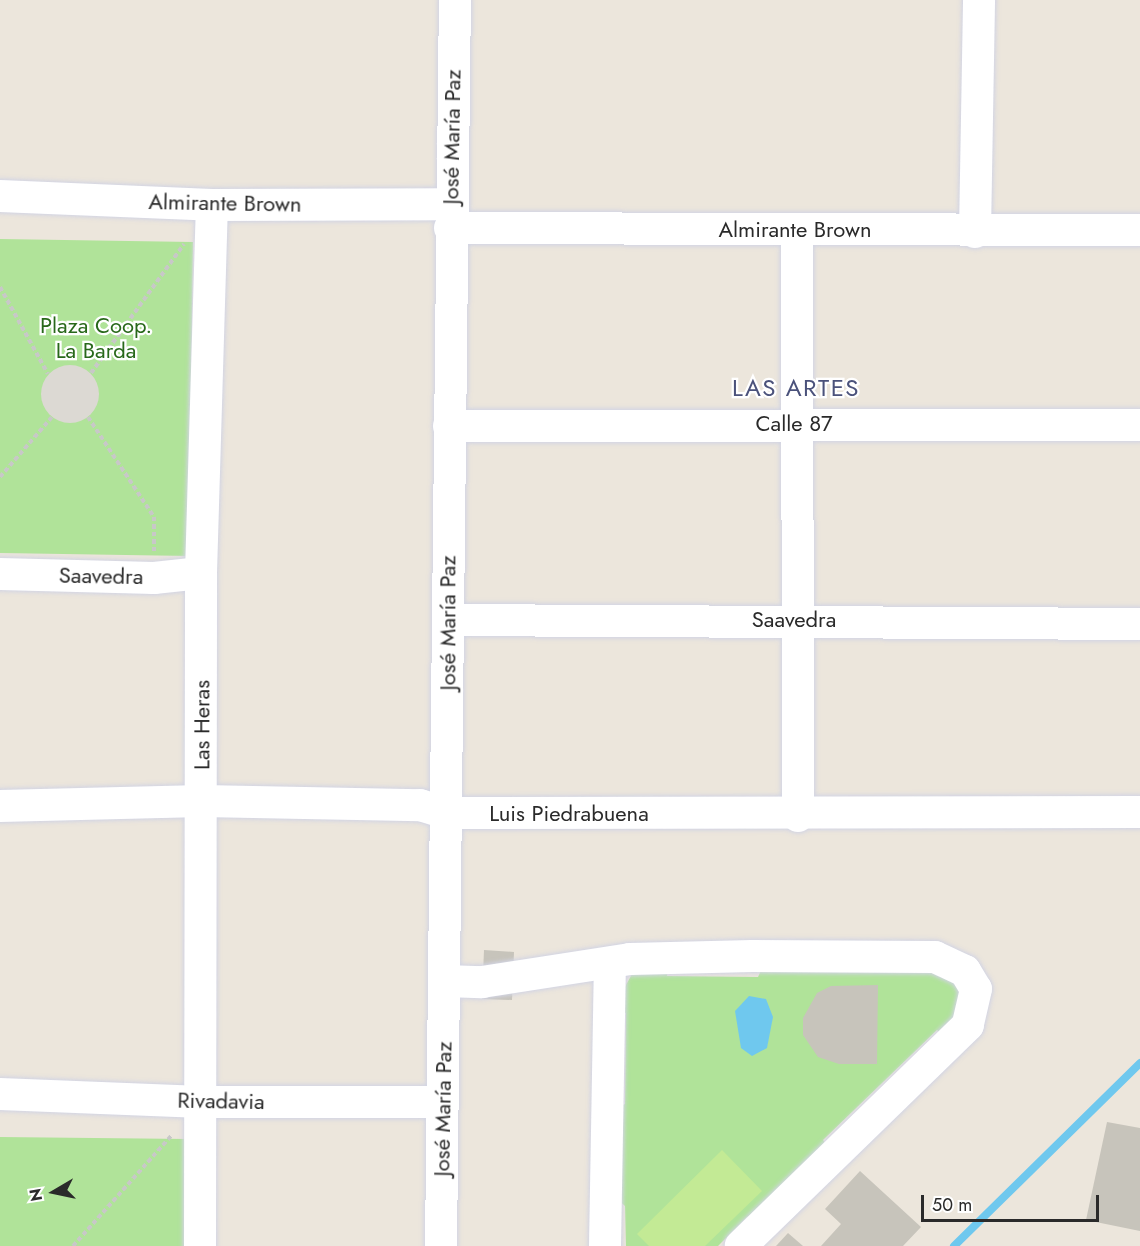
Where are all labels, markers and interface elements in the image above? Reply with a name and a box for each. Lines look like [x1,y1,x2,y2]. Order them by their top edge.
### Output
street label: José María Paz [438,69,466,205]
street label: Almirante Brown [148,188,302,218]
street label: Almirante Brown [718,217,872,243]
park label: Plaza Coop. La Barda [40,312,152,364]
district label: LAS ARTES [732,374,860,402]
street label: Calle 87 [756,411,832,437]
street label: José María Paz [435,555,461,691]
street label: Saavedra [59,562,143,590]
street label: Saavedra [752,607,836,633]
street label: Las Heras [189,680,215,770]
street label: Luis Piedrabuena [489,801,649,827]
street label: José María Paz [429,1041,457,1177]
street label: Rivadavia [177,1087,265,1115]
north arrow [24,1162,84,1222]
scale bar [924,1183,1102,1221]
text: N [23,1187,48,1203]
text: 50 m [932,1192,972,1218]

